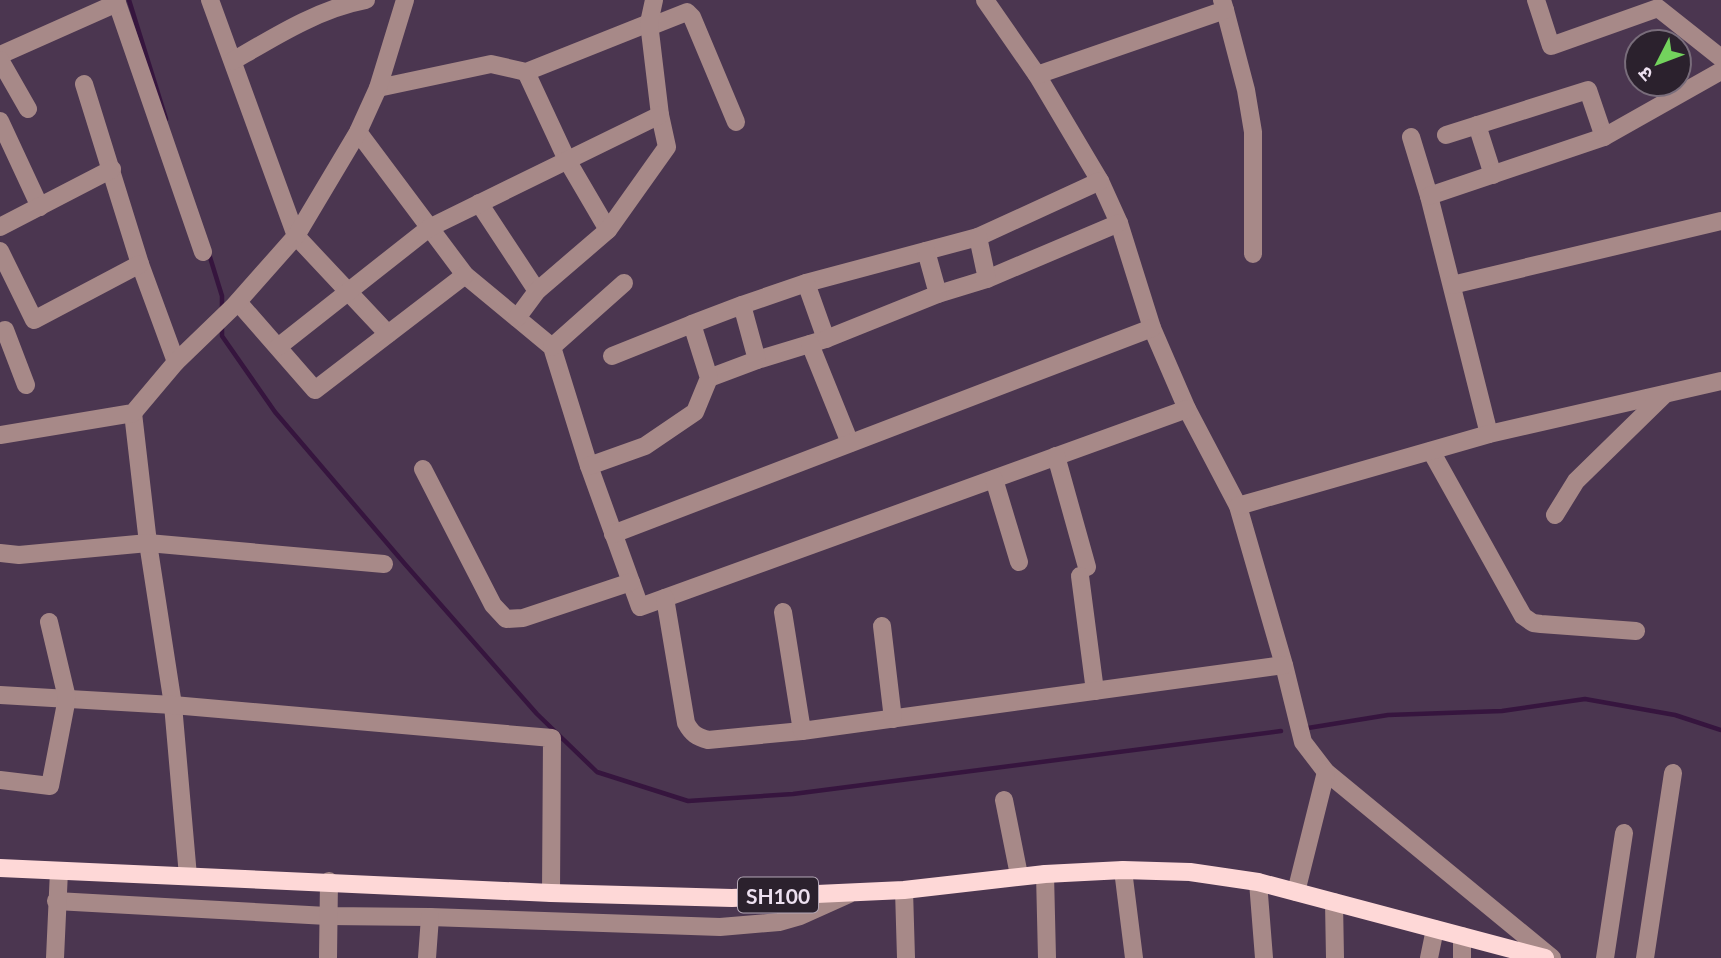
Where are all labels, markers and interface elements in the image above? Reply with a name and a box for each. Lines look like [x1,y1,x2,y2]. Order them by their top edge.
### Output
north arrow [1623,28,1693,98]
text: उ [1632,62,1657,87]
road number: SH100 [738,878,818,912]

